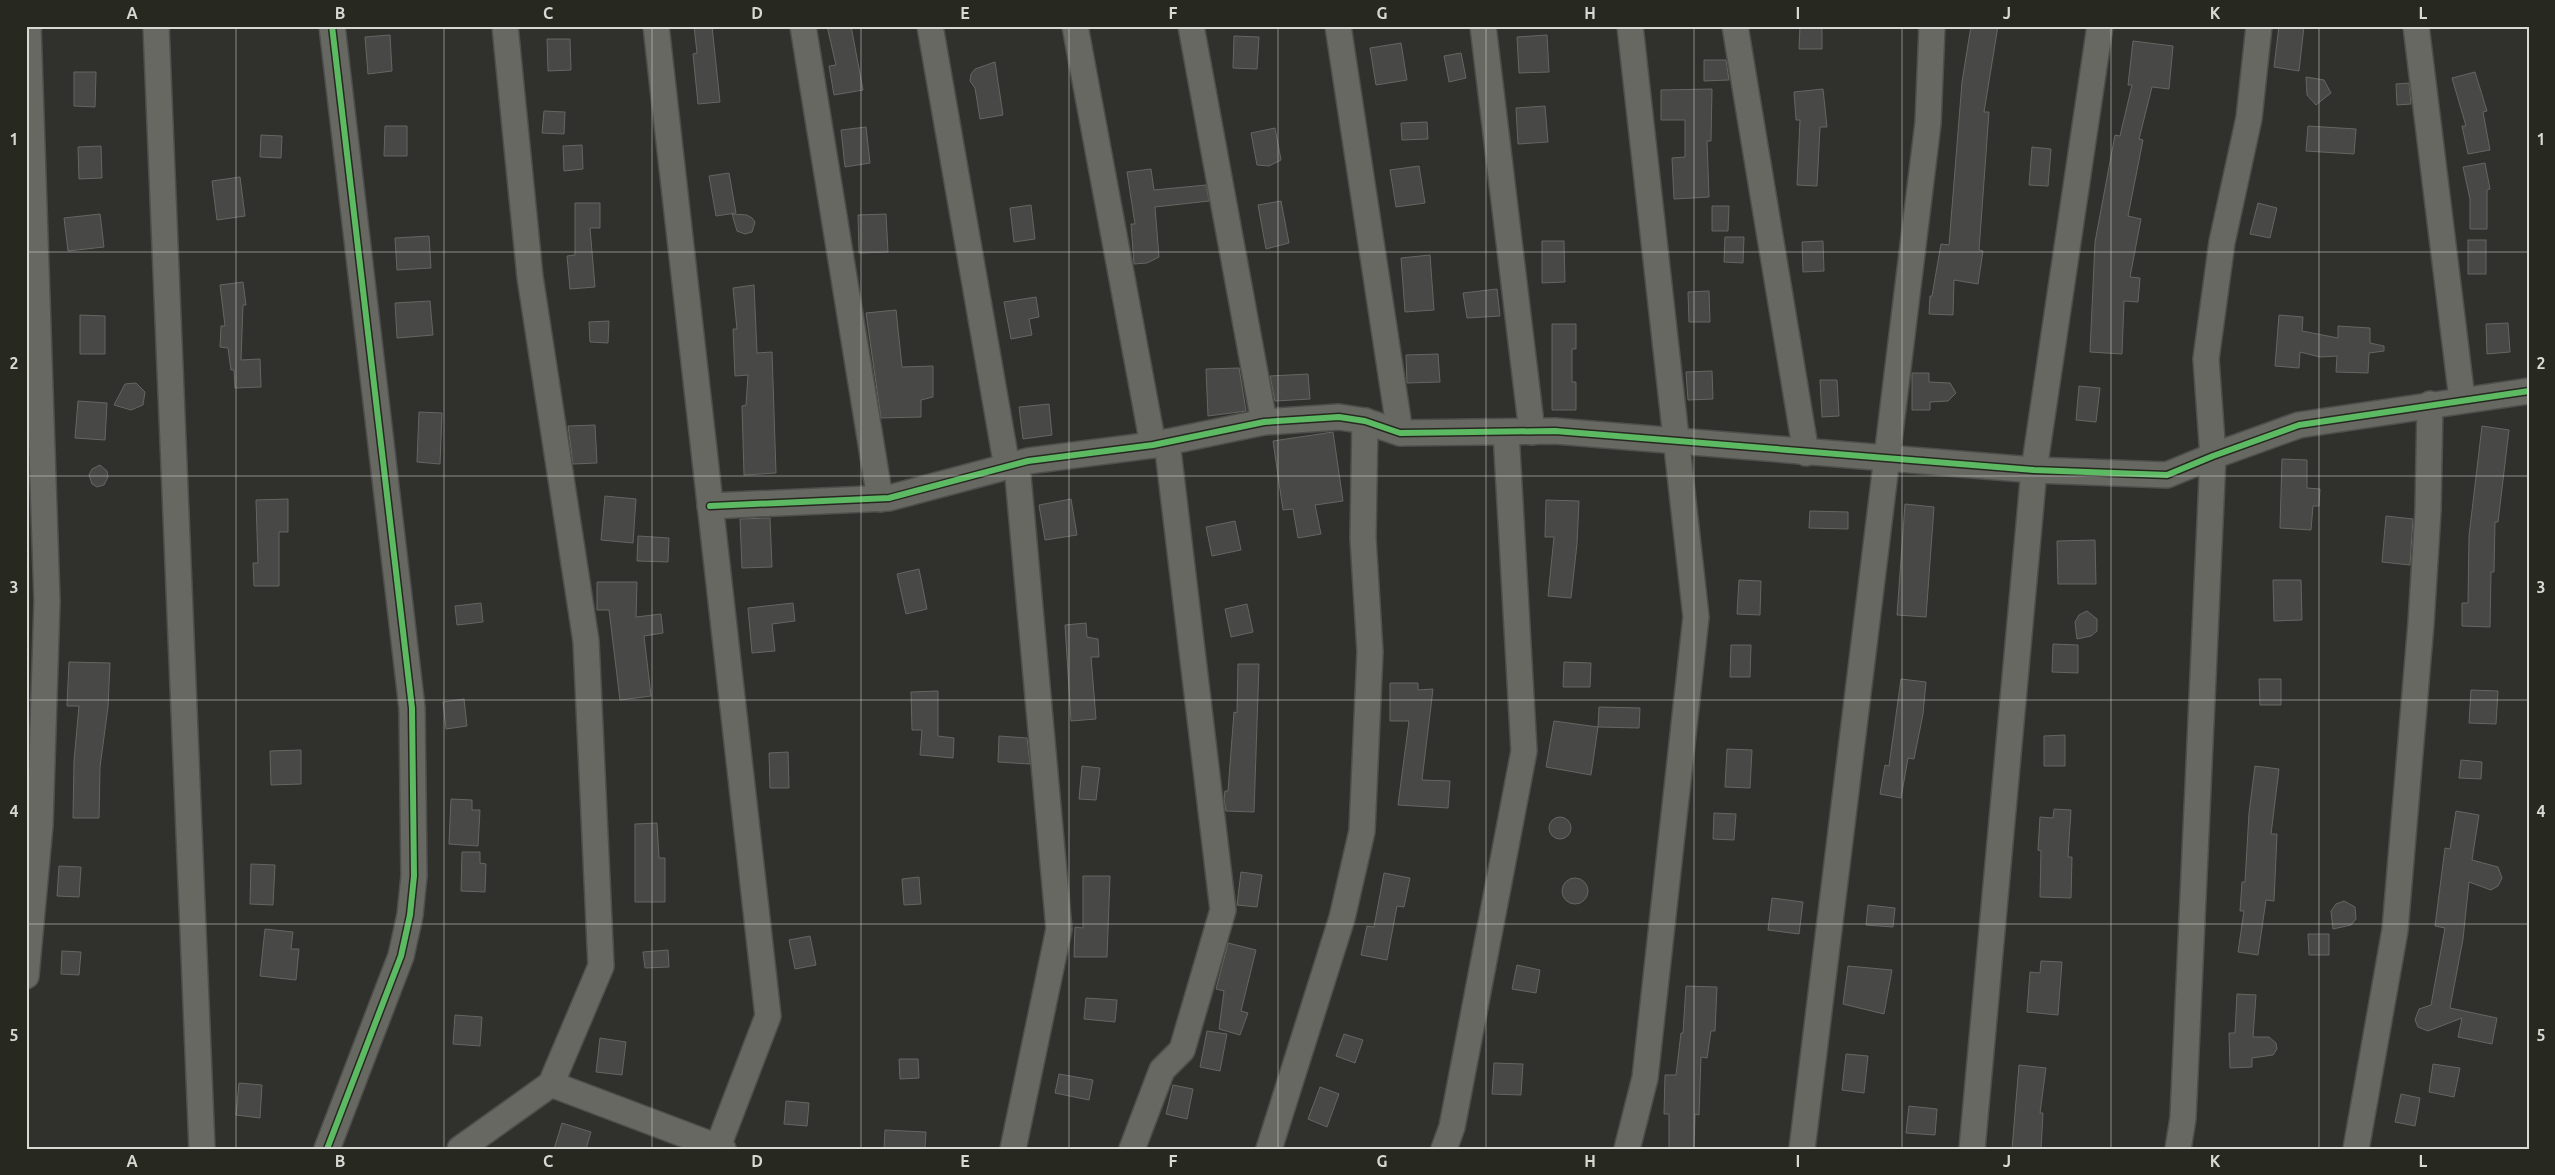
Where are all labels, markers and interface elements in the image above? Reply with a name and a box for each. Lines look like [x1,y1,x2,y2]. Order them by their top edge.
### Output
text: A [126,4,138,22]
text: B [335,4,345,22]
text: C [543,4,553,22]
text: D [751,4,763,22]
text: E [960,4,970,22]
text: F [1169,4,1178,22]
text: G [1376,4,1388,22]
text: H [1584,4,1596,22]
text: I [1796,4,1800,22]
text: J [2003,4,2011,22]
text: K [2210,4,2221,22]
text: L [2419,4,2428,22]
text: 1 [9,130,19,148]
text: 1 [2536,130,2546,148]
text: 2 [9,354,19,372]
text: 2 [2536,354,2546,372]
text: 3 [9,578,19,596]
text: 3 [2536,578,2546,596]
text: 4 [9,802,19,820]
text: 4 [2536,802,2546,820]
text: 5 [9,1026,19,1044]
text: 5 [2536,1026,2546,1044]
text: A [126,1152,138,1170]
text: B [335,1152,345,1170]
text: C [543,1152,553,1170]
text: D [751,1152,763,1170]
text: E [960,1152,970,1170]
text: F [1169,1152,1178,1170]
text: G [1376,1152,1388,1170]
text: H [1584,1152,1596,1170]
text: I [1796,1152,1800,1170]
text: J [2003,1152,2011,1170]
text: K [2210,1152,2221,1170]
text: L [2419,1152,2428,1170]

